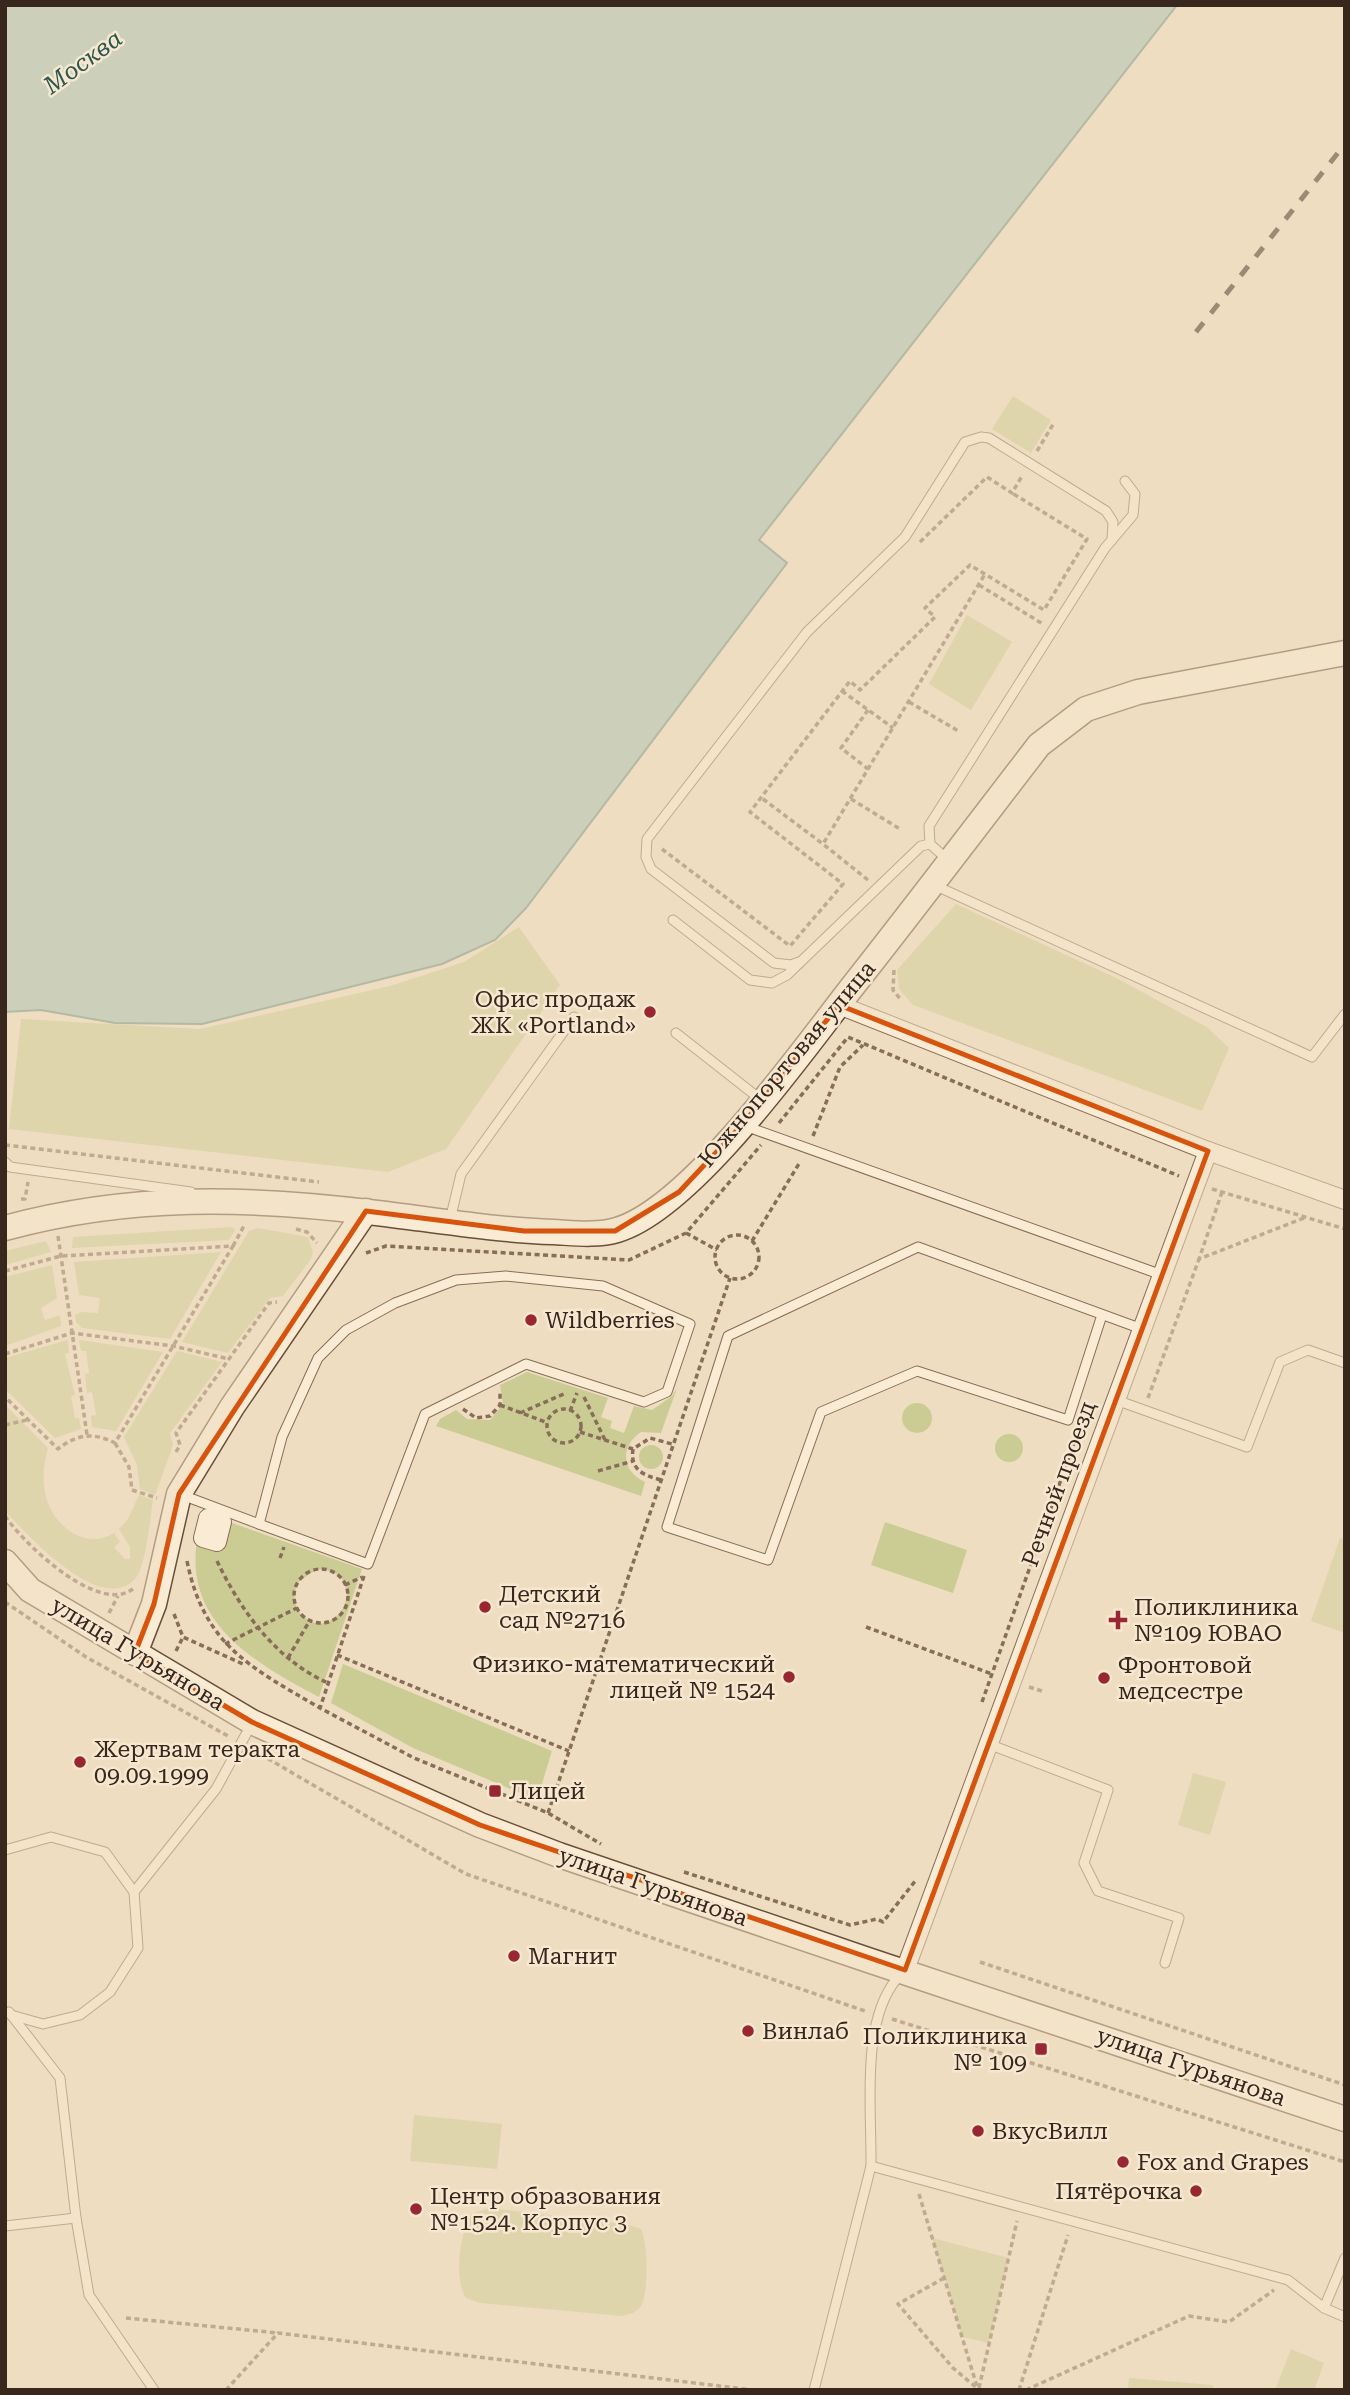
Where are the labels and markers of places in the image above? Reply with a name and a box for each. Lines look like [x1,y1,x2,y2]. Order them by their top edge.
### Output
place label: Офис продаж ЖК «Portland» [471,986,636,1039]
marker: Офис продаж ЖК «Portland» [642,1004,658,1020]
place label: Wildberries [545,1307,675,1334]
marker: Wildberries [523,1312,539,1328]
place label: Детский сад №2716 [499,1581,625,1634]
place label: Поликлиника №109 ЮВАО [1134,1594,1299,1647]
marker: Детский сад №2716 [477,1599,493,1615]
marker: Поликлиника №109 ЮВАО [1108,1610,1128,1630]
place label: Физико-математический лицей № 1524 [473,1651,775,1704]
place label: Фронтовой медсестре [1118,1652,1252,1705]
marker: Физико-математический лицей № 1524 [781,1669,797,1685]
marker: Фронтовой медсестре [1096,1670,1112,1686]
place label: Жертвам теракта 09.09.1999 [94,1736,301,1789]
marker: Жертвам теракта 09.09.1999 [72,1754,88,1770]
place label: Лицей [509,1778,586,1805]
marker: Лицей [487,1783,503,1799]
place label: Магнит [528,1943,617,1970]
marker: Магнит [506,1948,522,1964]
place label: Винлаб [762,2018,849,2045]
marker: Винлаб [740,2023,756,2039]
place label: Поликлиника № 109 [863,2023,1028,2076]
marker: Поликлиника № 109 [1033,2041,1049,2057]
place label: ВкусВилл [992,2118,1108,2145]
marker: ВкусВилл [970,2123,986,2139]
place label: Fox and Grapes [1137,2149,1309,2176]
marker: Fox and Grapes [1115,2154,1131,2170]
place label: Пятёрочка [1055,2178,1183,2205]
place label: Центр образования №1524. Корпус 3 [430,2183,661,2236]
marker: Пятёрочка [1188,2183,1204,2199]
marker: Центр образования №1524. Корпус 3 [408,2201,424,2217]

